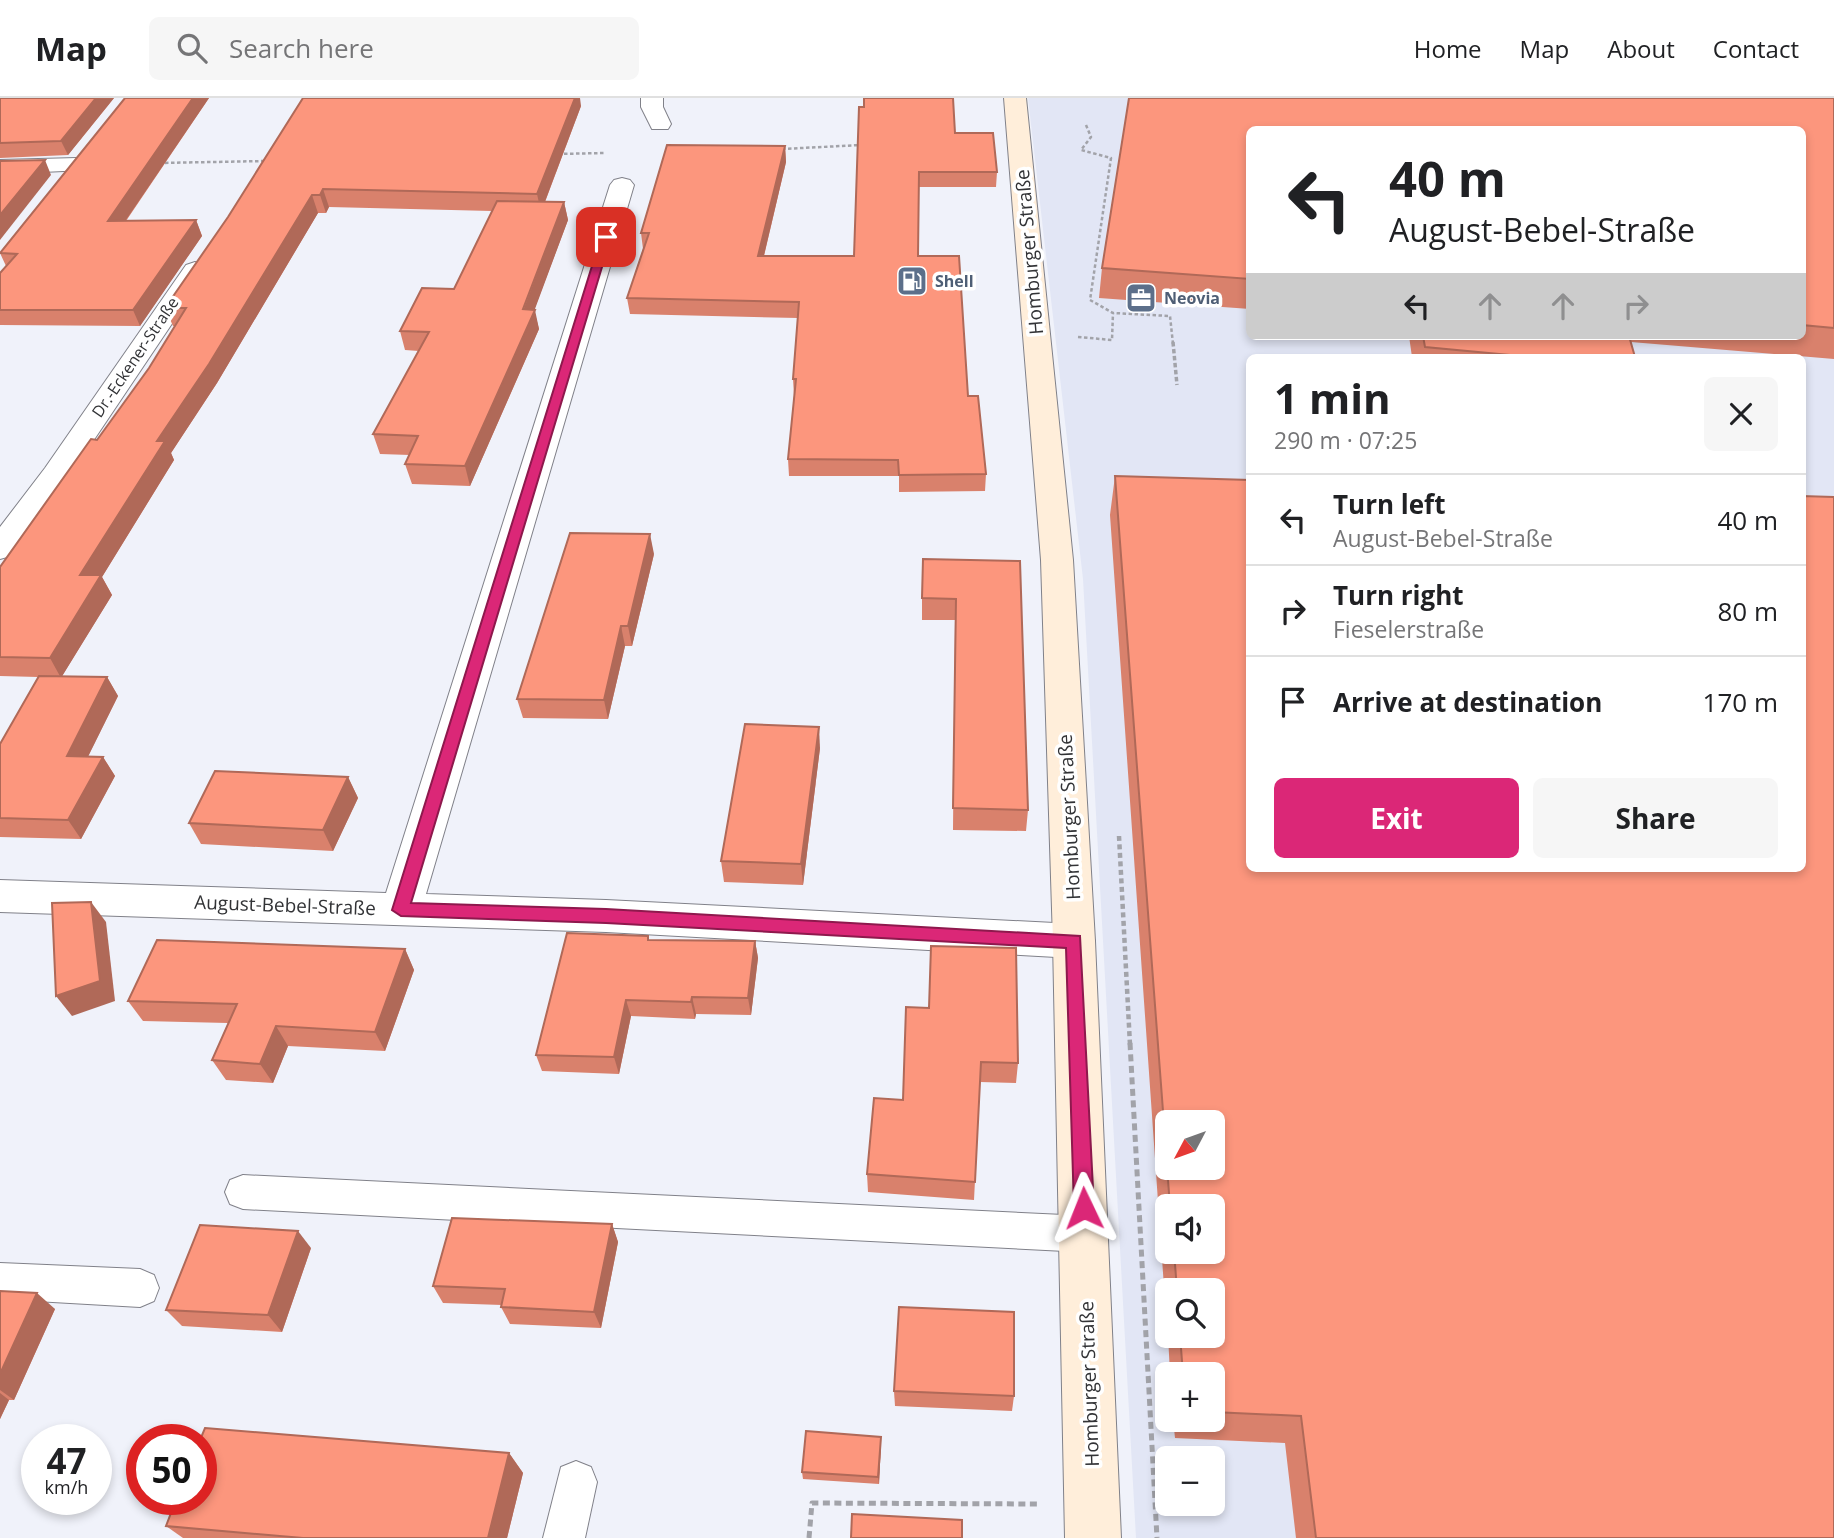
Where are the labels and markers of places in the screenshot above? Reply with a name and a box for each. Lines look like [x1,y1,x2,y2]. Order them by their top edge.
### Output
pin [576,207,636,267]
fuel station icon: Shell [895,264,929,298]
place label: Shell [935,270,974,292]
office icon: Neovia [1124,281,1158,315]
place label: Neovia [1164,287,1220,309]

